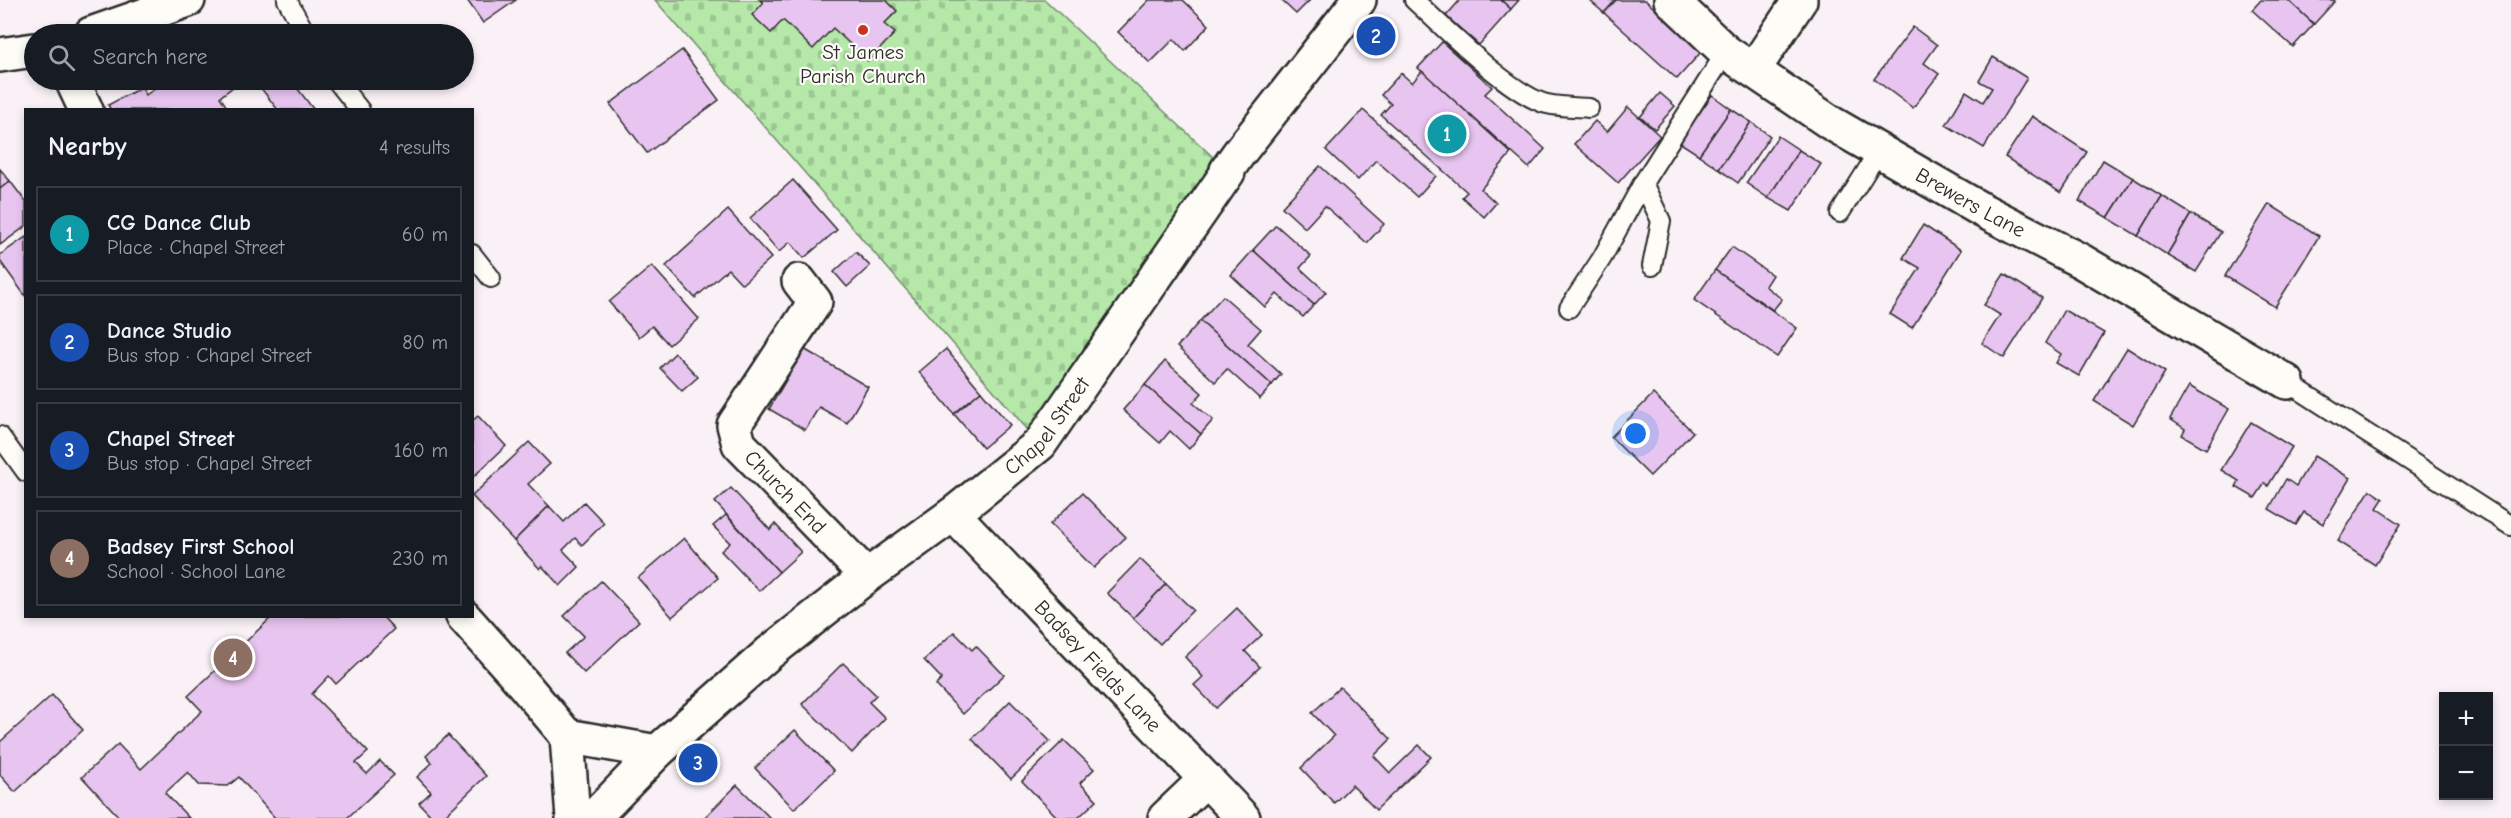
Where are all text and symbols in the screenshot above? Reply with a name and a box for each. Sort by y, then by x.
pin: 2 [1356,14,1396,58]
marker: St James Parish Church [856,23,870,37]
search box [24,24,474,90]
place label: St James Parish Church [800,40,926,88]
icon: search [45,41,78,74]
text: Search here [93,44,208,70]
pin: 1 [1428,112,1466,156]
text: Nearby [48,132,127,162]
text: 4 results [379,136,450,159]
street label: Brewers Lane [1911,162,2029,242]
text: CG Dance Club [107,210,251,236]
text: 1 [66,223,73,246]
text: 60 m [402,223,448,246]
text: Place · Chapel Street [107,236,285,259]
text: Dance Studio [107,318,232,344]
text: 2 [65,331,74,354]
text: 80 m [402,331,448,354]
text: Bus stop · Chapel Street [107,344,311,367]
street label: Chapel Street [1000,372,1095,480]
your location [1621,419,1650,448]
text: Chapel Street [107,426,235,452]
text: 3 [65,439,74,462]
text: 160 m [394,439,448,462]
street label: Church End [740,445,831,538]
text: Bus stop · Chapel Street [107,452,311,475]
text: Badsey First School [107,534,294,560]
text: 4 [65,547,74,570]
text: 230 m [392,547,448,570]
text: School · School Lane [107,560,286,583]
street label: Badsey Fields Lane [1030,595,1166,737]
pin: 4 [214,636,252,680]
map controls [2439,692,2493,800]
button: + [2439,692,2493,746]
pin: 3 [678,740,718,786]
button: − [2439,746,2493,800]

